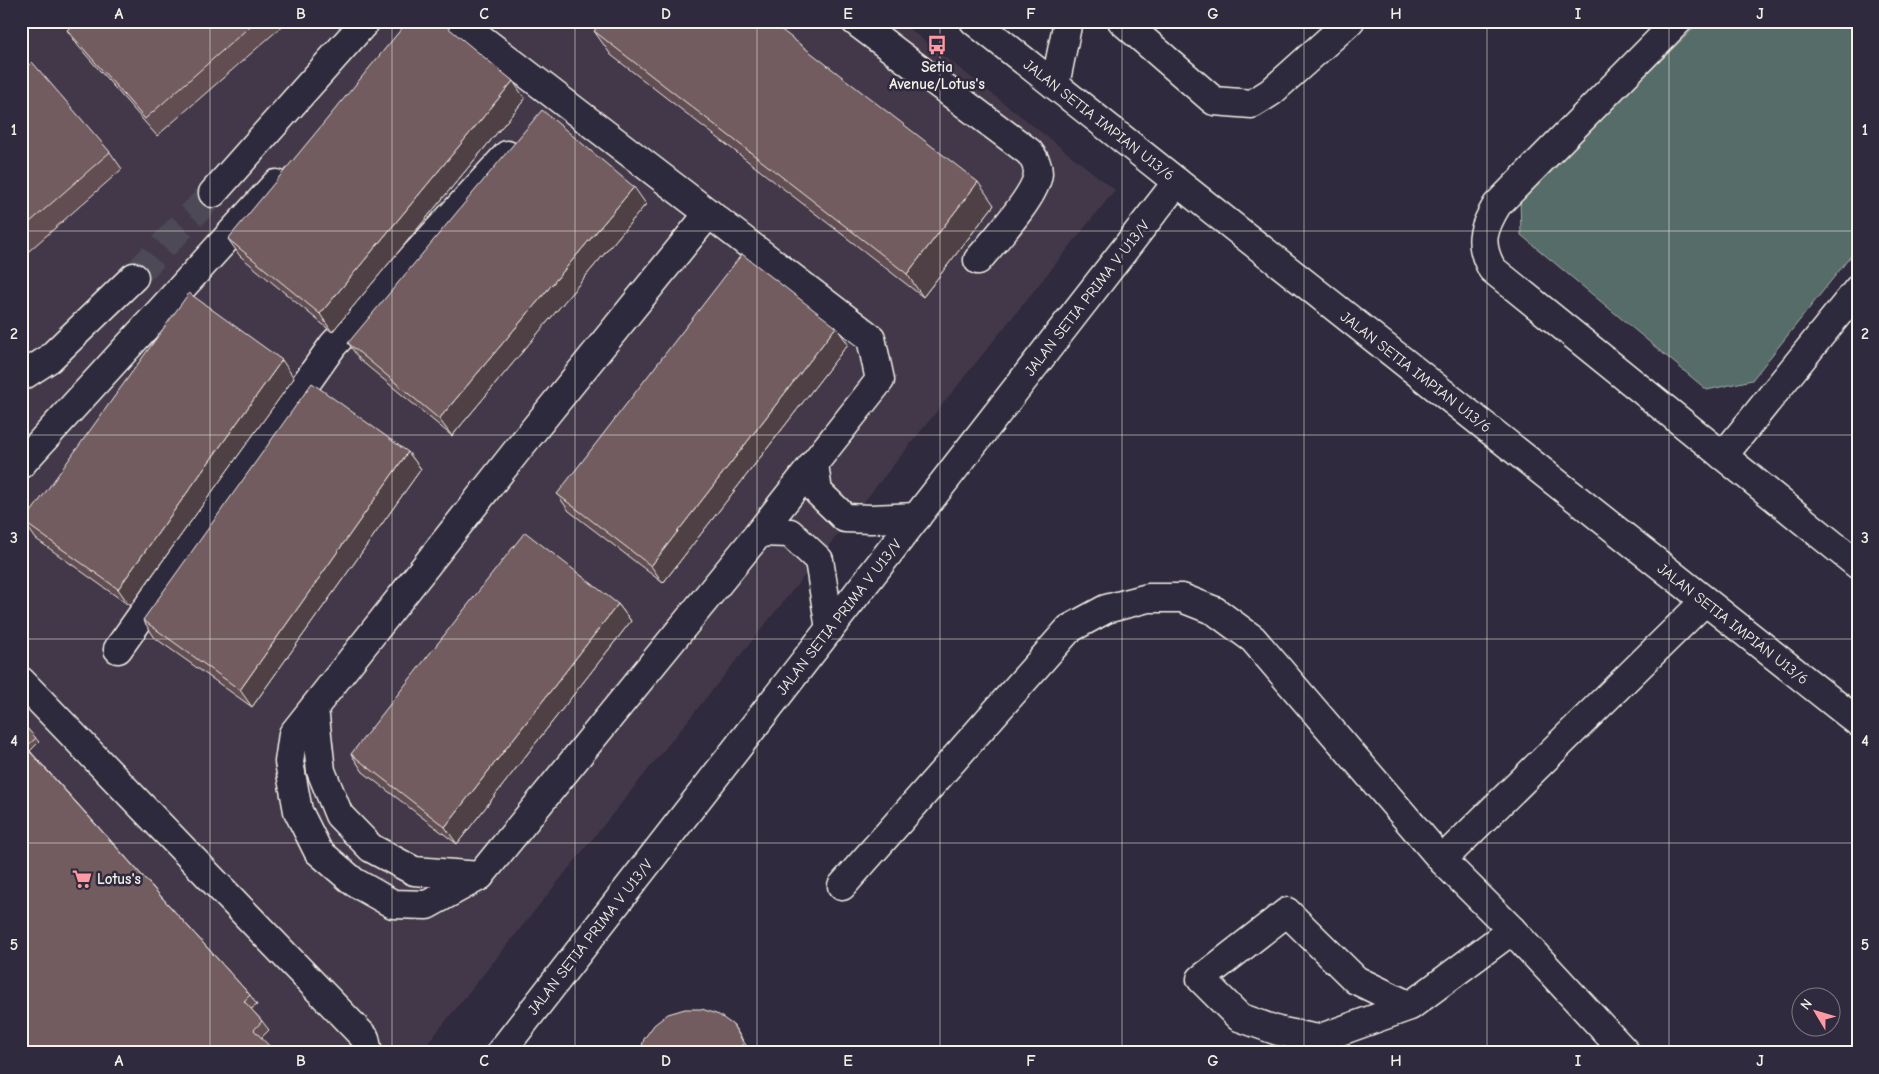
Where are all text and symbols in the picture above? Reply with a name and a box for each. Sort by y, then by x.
text: A [115,5,124,23]
text: B [296,5,306,23]
text: C [479,5,489,23]
text: D [661,5,671,23]
text: E [843,5,853,23]
text: F [1026,5,1036,23]
text: G [1207,5,1219,23]
text: H [1390,5,1402,23]
text: I [1575,5,1581,23]
text: J [1756,5,1764,23]
bus stop icon: Setia Avenue/Lotus's [926,34,948,56]
street label: JALAN SETIA IMPIAN U13/6 [1020,56,1178,184]
place label: Setia Avenue/Lotus's [889,58,985,93]
text: 1 [11,121,17,139]
text: 1 [1862,121,1868,139]
street label: JALAN SETIA PRIMA V U13/V [1021,217,1153,379]
street label: JALAN SETIA IMPIAN U13/6 [1337,308,1495,436]
text: 2 [10,325,18,343]
text: 2 [1861,325,1869,343]
text: 3 [10,529,18,547]
text: 3 [1861,529,1869,547]
street label: JALAN SETIA PRIMA V U13/V [773,536,905,698]
street label: JALAN SETIA IMPIAN U13/6 [1654,560,1812,688]
text: 4 [10,732,18,750]
text: 4 [1861,732,1869,750]
street label: JALAN SETIA PRIMA V U13/V [524,856,656,1018]
supermarket icon: Lotus's [71,868,93,890]
place label: Lotus's [97,870,141,888]
text: 5 [10,936,18,954]
text: 5 [1861,936,1869,954]
north arrow [1792,986,1842,1036]
text: N [1797,995,1816,1013]
text: A [115,1052,124,1070]
text: B [296,1052,306,1070]
text: C [479,1052,489,1070]
text: D [661,1052,671,1070]
text: E [843,1052,853,1070]
text: F [1026,1052,1036,1070]
text: G [1207,1052,1219,1070]
text: H [1390,1052,1402,1070]
text: I [1575,1052,1581,1070]
text: J [1756,1052,1764,1070]

